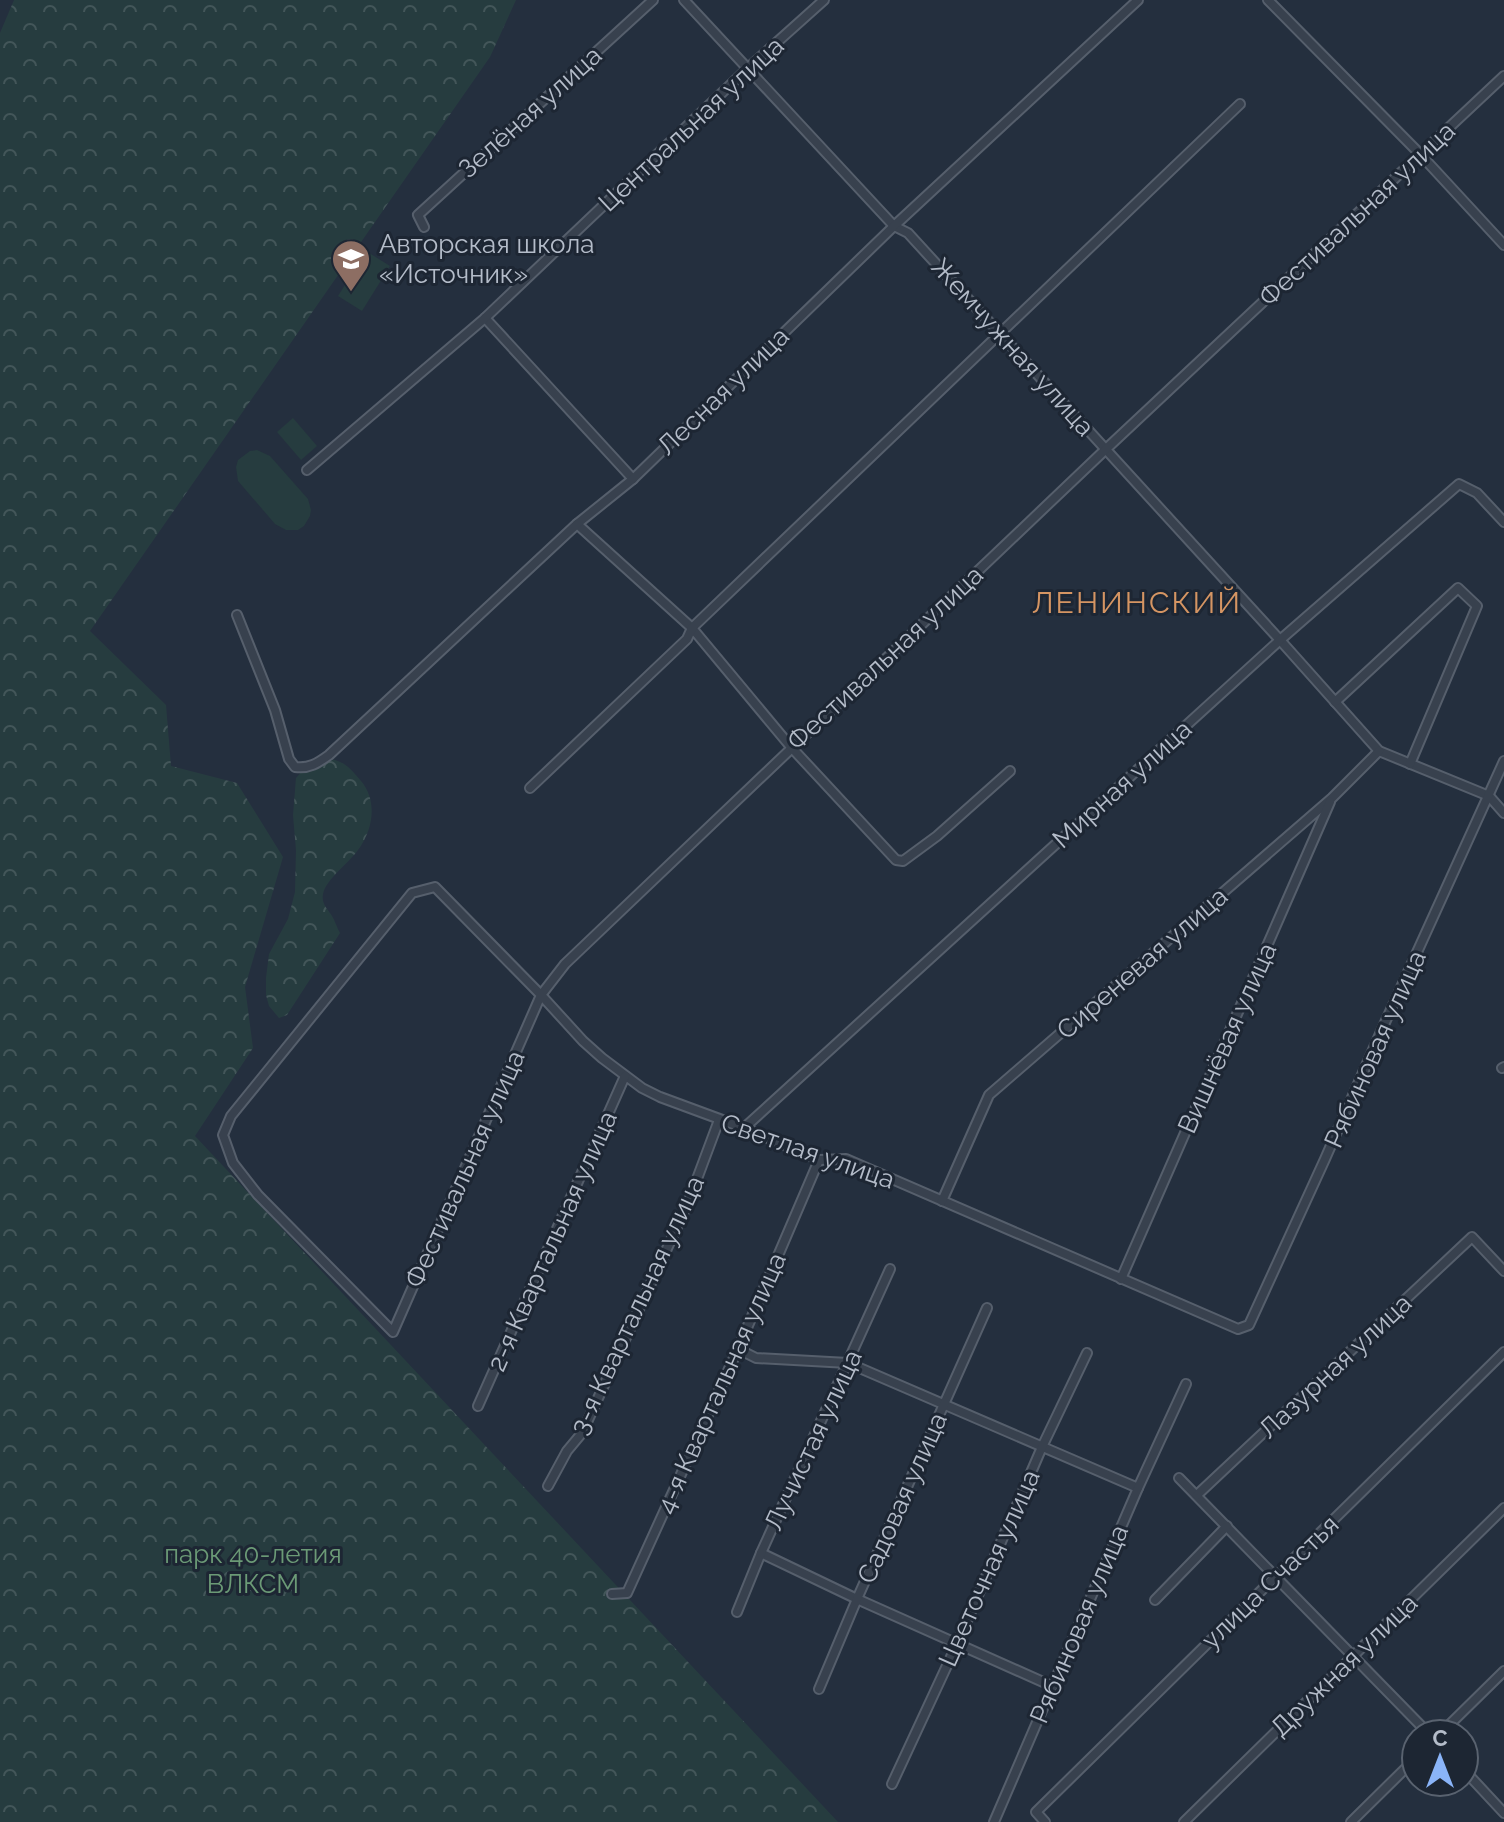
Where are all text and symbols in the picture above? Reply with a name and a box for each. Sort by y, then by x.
street label: Центральная улица [592,31,790,217]
street label: Зелёная улица [452,40,608,184]
street label: Фестивальная улица [1253,116,1461,312]
place label: Авторская школа «Источник» [379,229,594,289]
school or university icon: Авторская школа «Источник» [330,238,372,293]
street label: Жемчужная улица [925,252,1101,442]
street label: Лесная улица [651,321,795,461]
street label: Фестивальная улица [781,560,989,756]
district label: ЛЕНИНСКИЙ [1032,585,1242,620]
street label: Мирная улица [1046,714,1198,854]
street label: Сиреневая улица [1051,881,1233,1045]
street label: Вишнёвая улица [1172,938,1282,1138]
street label: Рябиновая улица [1318,946,1432,1152]
street label: Фестивальная улица [399,1046,531,1292]
street label: 2-я Квартальная улица [481,1106,623,1376]
street label: Светлая улица [717,1107,899,1195]
street label: 3-я Квартальная улица [564,1171,710,1439]
street label: 4-я Квартальная улица [650,1248,792,1518]
street label: Лазурная улица [1253,1288,1417,1444]
street label: Лучистая улица [758,1345,868,1535]
street label: Садовая улица [851,1408,953,1588]
street label: Цветочная улица [932,1465,1046,1671]
street label: улица Счастья [1195,1509,1345,1655]
street label: Рябиновая улица [1024,1520,1134,1728]
park label: парк 40-летия ВЛКСМ [164,1539,342,1599]
street label: Дружная улица [1265,1588,1423,1742]
north arrow [1400,1718,1480,1798]
text: С [1432,1725,1448,1751]

